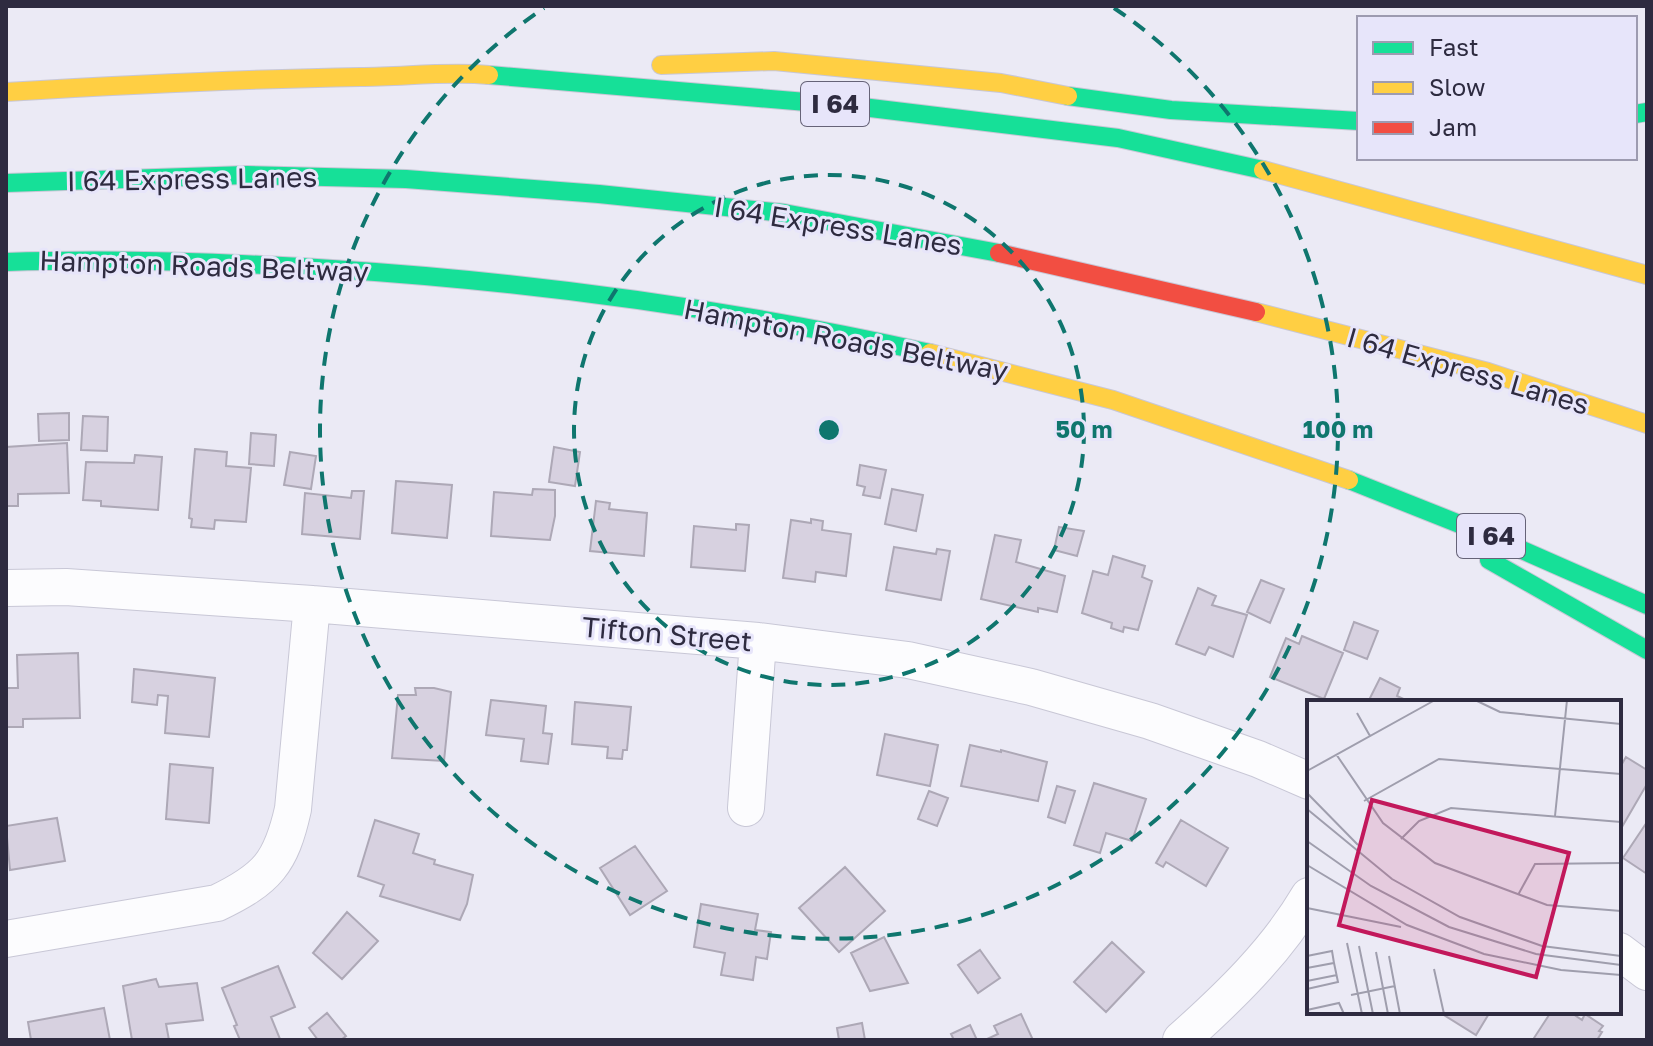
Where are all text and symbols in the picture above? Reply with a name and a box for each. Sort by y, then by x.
legend [1357,16,1637,160]
text: Fast [1429,32,1479,61]
text: Slow [1429,72,1485,101]
road number: I 64 [801,82,869,126]
text: Jam [1429,112,1477,141]
street label: I 64 Express Lanes [67,160,317,197]
street label: I 64 Express Lanes [712,190,964,261]
street label: Hampton Roads Beltway [39,243,370,288]
street label: Hampton Roads Beltway [681,292,1011,387]
street label: I 64 Express Lanes [1343,320,1593,421]
text: 50 m [1055,414,1113,443]
text: 100 m [1303,414,1373,443]
centre of rings [815,416,843,444]
road number: I 64 [1457,514,1525,558]
street label: Tifton Street [581,610,753,657]
inset map [1307,700,1621,1014]

